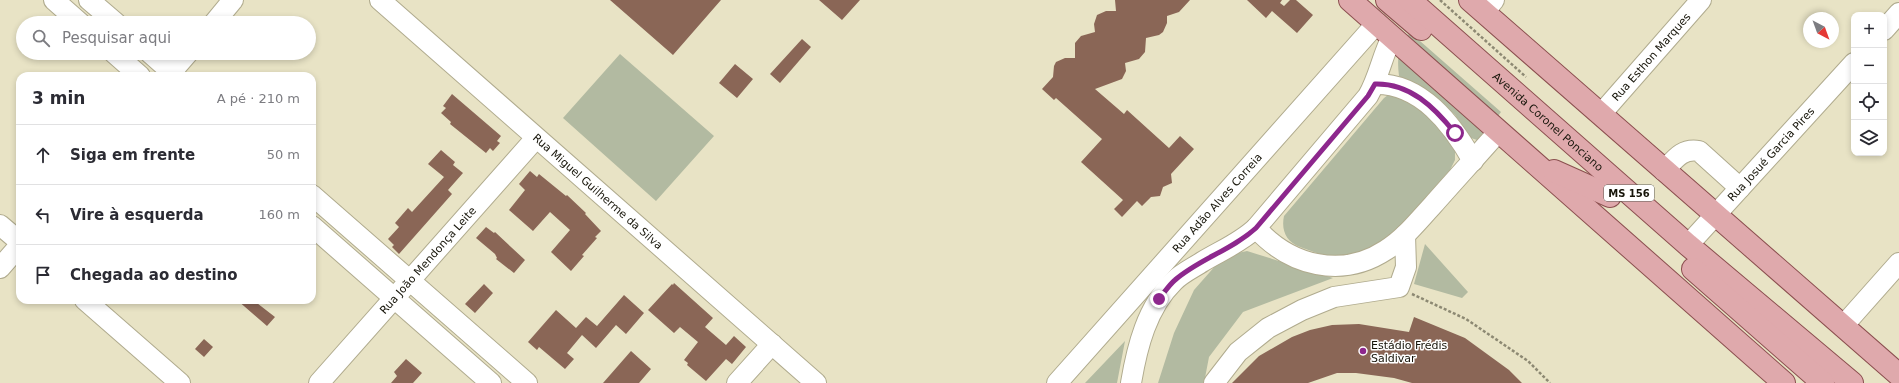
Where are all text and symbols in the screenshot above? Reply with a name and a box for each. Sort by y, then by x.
street label: Rua Esthon Marques [1609,10,1693,104]
north arrow [1803,12,1839,48]
map controls [1851,12,1887,156]
button: + [1851,12,1887,48]
search box [16,16,316,60]
icon: search [30,27,52,49]
text: Pesquisar aqui [62,29,171,47]
button: − [1851,48,1887,84]
street label: Avenida Coronel Ponciano [1490,70,1606,174]
button: locate [1851,84,1887,120]
text: 3 min [32,88,85,108]
text: A pé · 210 m [217,91,300,106]
street label: Rua Josué Garcia Pires [1725,104,1817,204]
button: layers [1851,120,1887,156]
route start [1446,124,1464,142]
street label: Rua Miguel Guilherme da Silva [530,131,666,252]
icon: ahead [32,144,54,166]
text: Siga em frente [70,146,195,164]
text: 50 m [267,147,300,162]
street label: Rua Adão Alves Correia [1170,151,1265,255]
road number: MS 156 [1604,185,1654,201]
icon: left [32,204,54,226]
street label: Rua João Mendonça Leite [377,204,479,316]
text: Vire à esquerda [70,206,204,224]
text: 160 m [258,207,300,222]
icon: arrive [32,264,54,286]
text: Chegada ao destino [70,266,238,284]
route end [1150,290,1168,308]
place label: Estádio Frédis Saldivar [1371,339,1448,365]
marker: Estádio Frédis Saldivar [1358,346,1368,356]

